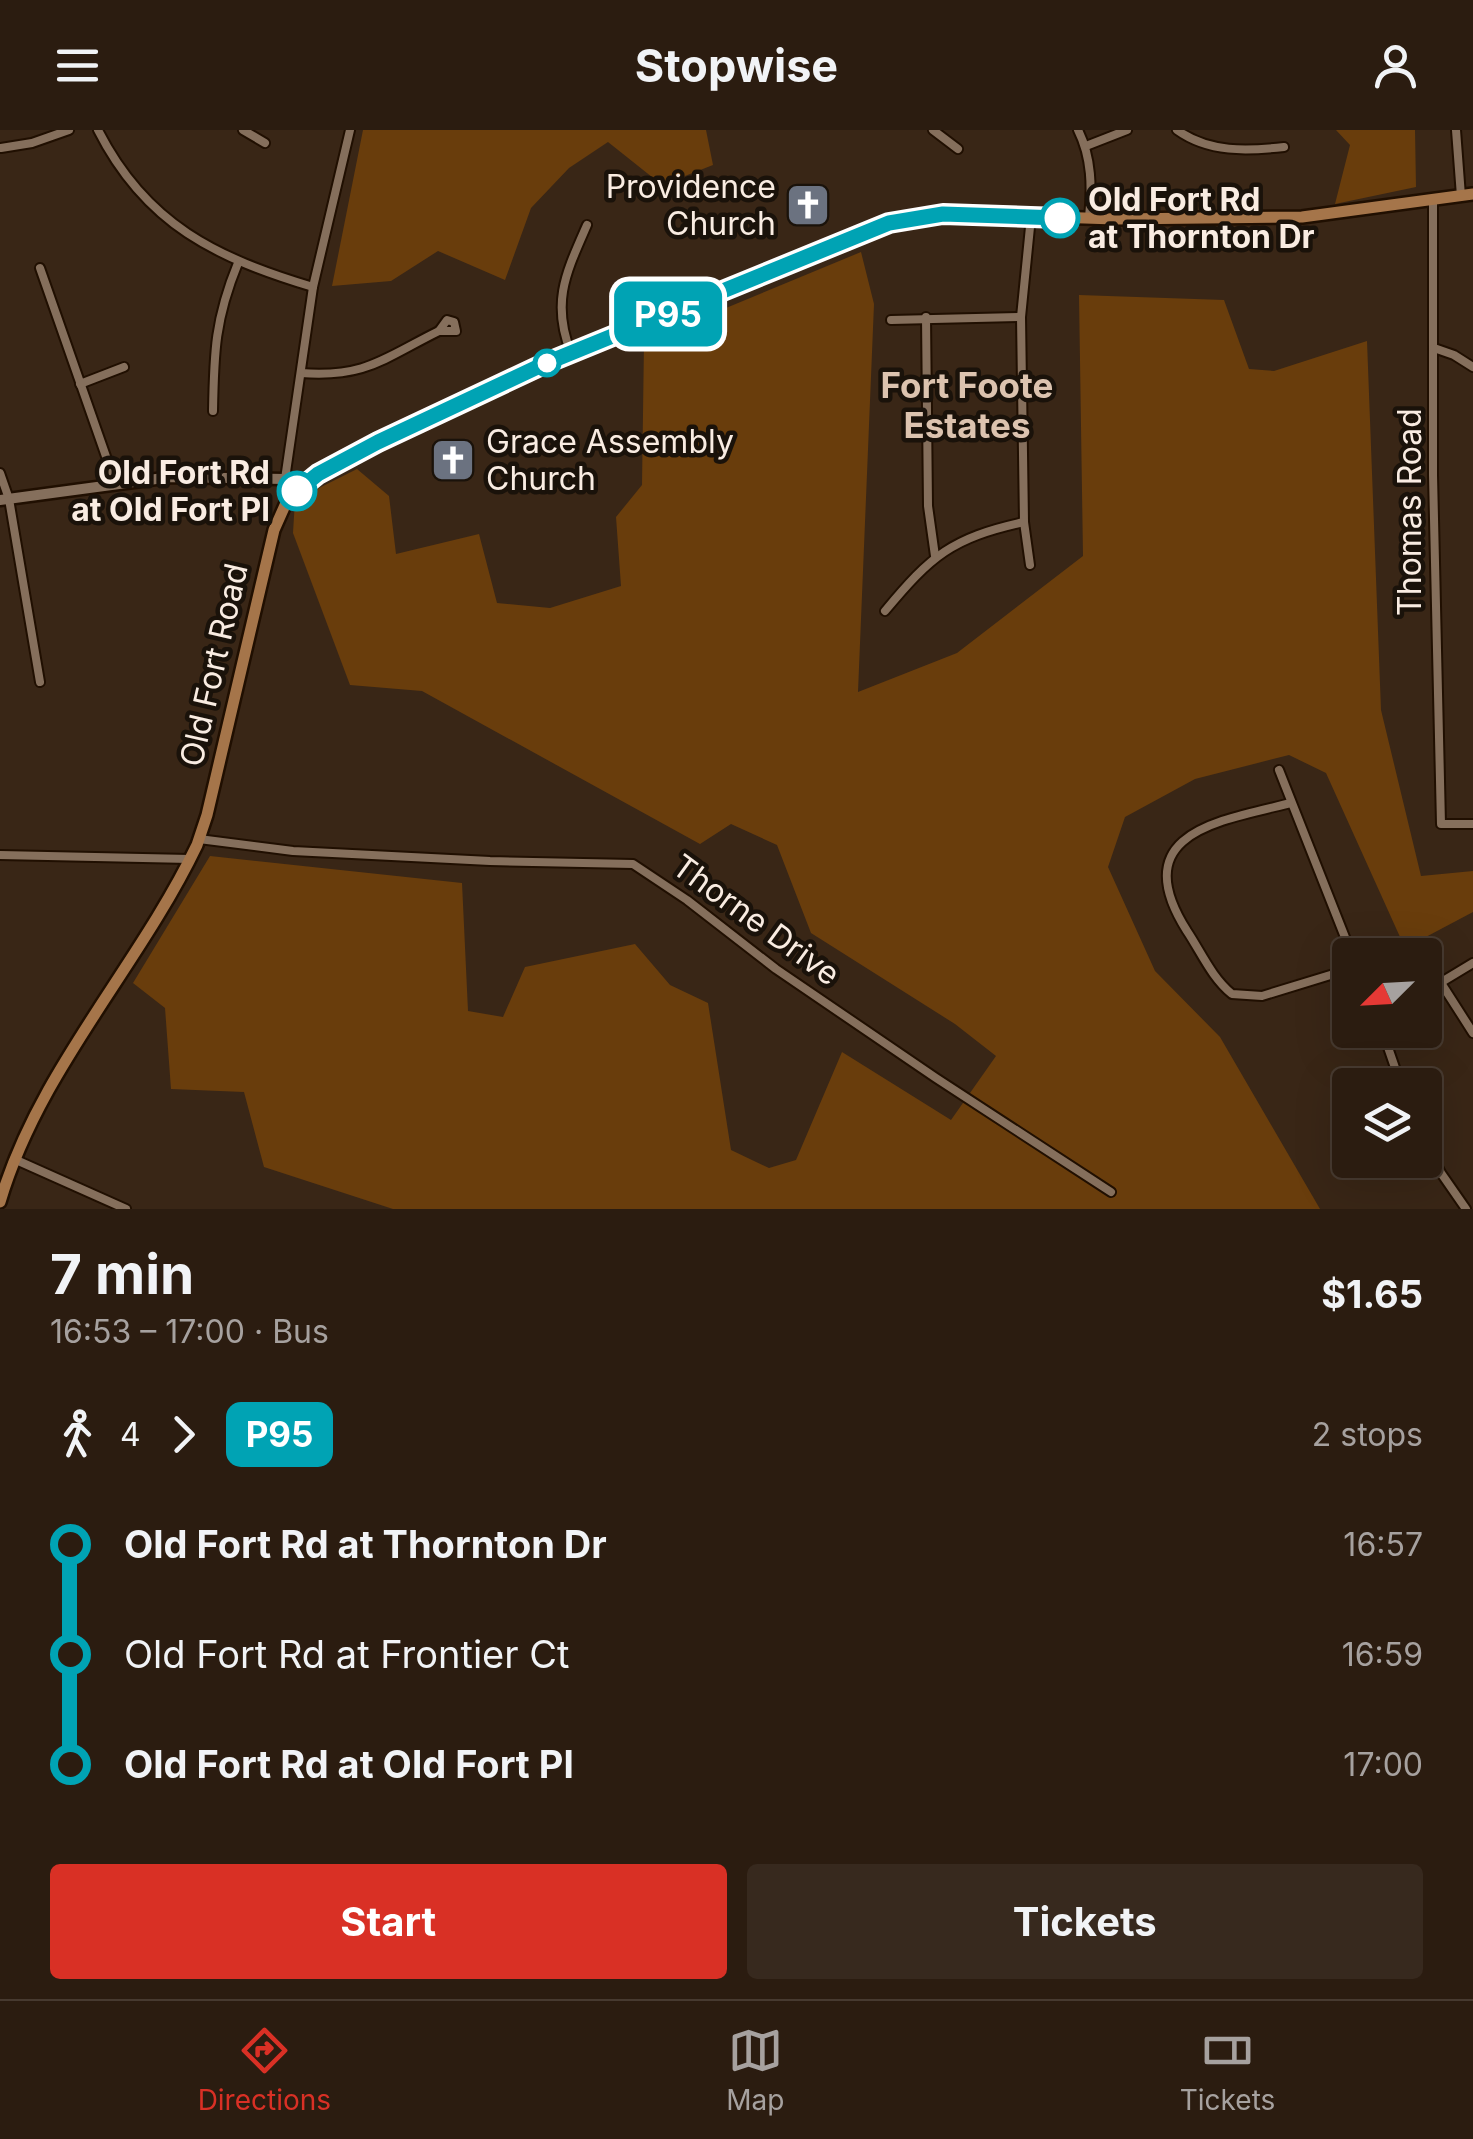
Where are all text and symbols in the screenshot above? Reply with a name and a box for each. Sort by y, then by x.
icon: menu [50,38,105,93]
text: Stopwise [635,38,838,93]
icon: person [1368,38,1423,93]
place label: Providence Church [606,167,776,243]
place label: Old Fort Rd at Thornton Dr [1088,180,1315,256]
church icon: Providence Church [785,182,831,228]
marker: Old Fort Rd at Thornton Dr [1041,199,1079,237]
line badge: P95 [610,282,726,346]
text: P95 [634,293,702,335]
unlabelled marker [534,350,560,376]
district label: Fort Foote Estates [881,364,1053,446]
street label: Thomas Road [1390,408,1429,616]
place label: Grace Assembly Church [486,422,734,498]
church icon: Grace Assembly Church [430,437,476,483]
place label: Old Fort Rd at Old Fort Pl [71,453,270,529]
marker: Old Fort Rd at Old Fort Pl [278,472,316,510]
street label: Old Fort Road [171,560,256,770]
street label: Thorne Drive [665,846,848,993]
north arrow [1332,938,1442,1048]
map controls [1332,938,1442,1178]
button: layers [1332,1068,1442,1178]
text: 7 min [50,1241,194,1307]
text: $1.65 [1321,1271,1423,1317]
text: 16:53 – 17:00 · Bus [50,1312,329,1351]
icon: walk [50,1407,105,1462]
icon: forward [156,1407,211,1462]
text: P95 [246,1413,313,1455]
text: 4 [120,1415,141,1454]
text: 2 stops [1312,1415,1423,1454]
text: Old Fort Rd at Thornton Dr [124,1521,607,1567]
text: 16:57 [1343,1525,1423,1564]
text: Old Fort Rd at Frontier Ct [124,1631,569,1677]
text: 16:59 [1342,1635,1423,1674]
text: Old Fort Rd at Old Fort Pl [124,1741,574,1787]
text: 17:00 [1343,1745,1423,1784]
button: Start [50,1864,727,1979]
button: Tickets [747,1864,1423,1979]
tab: Directions [198,2023,331,2117]
tab: Map [726,2023,785,2117]
tab: Tickets [1180,2023,1275,2117]

